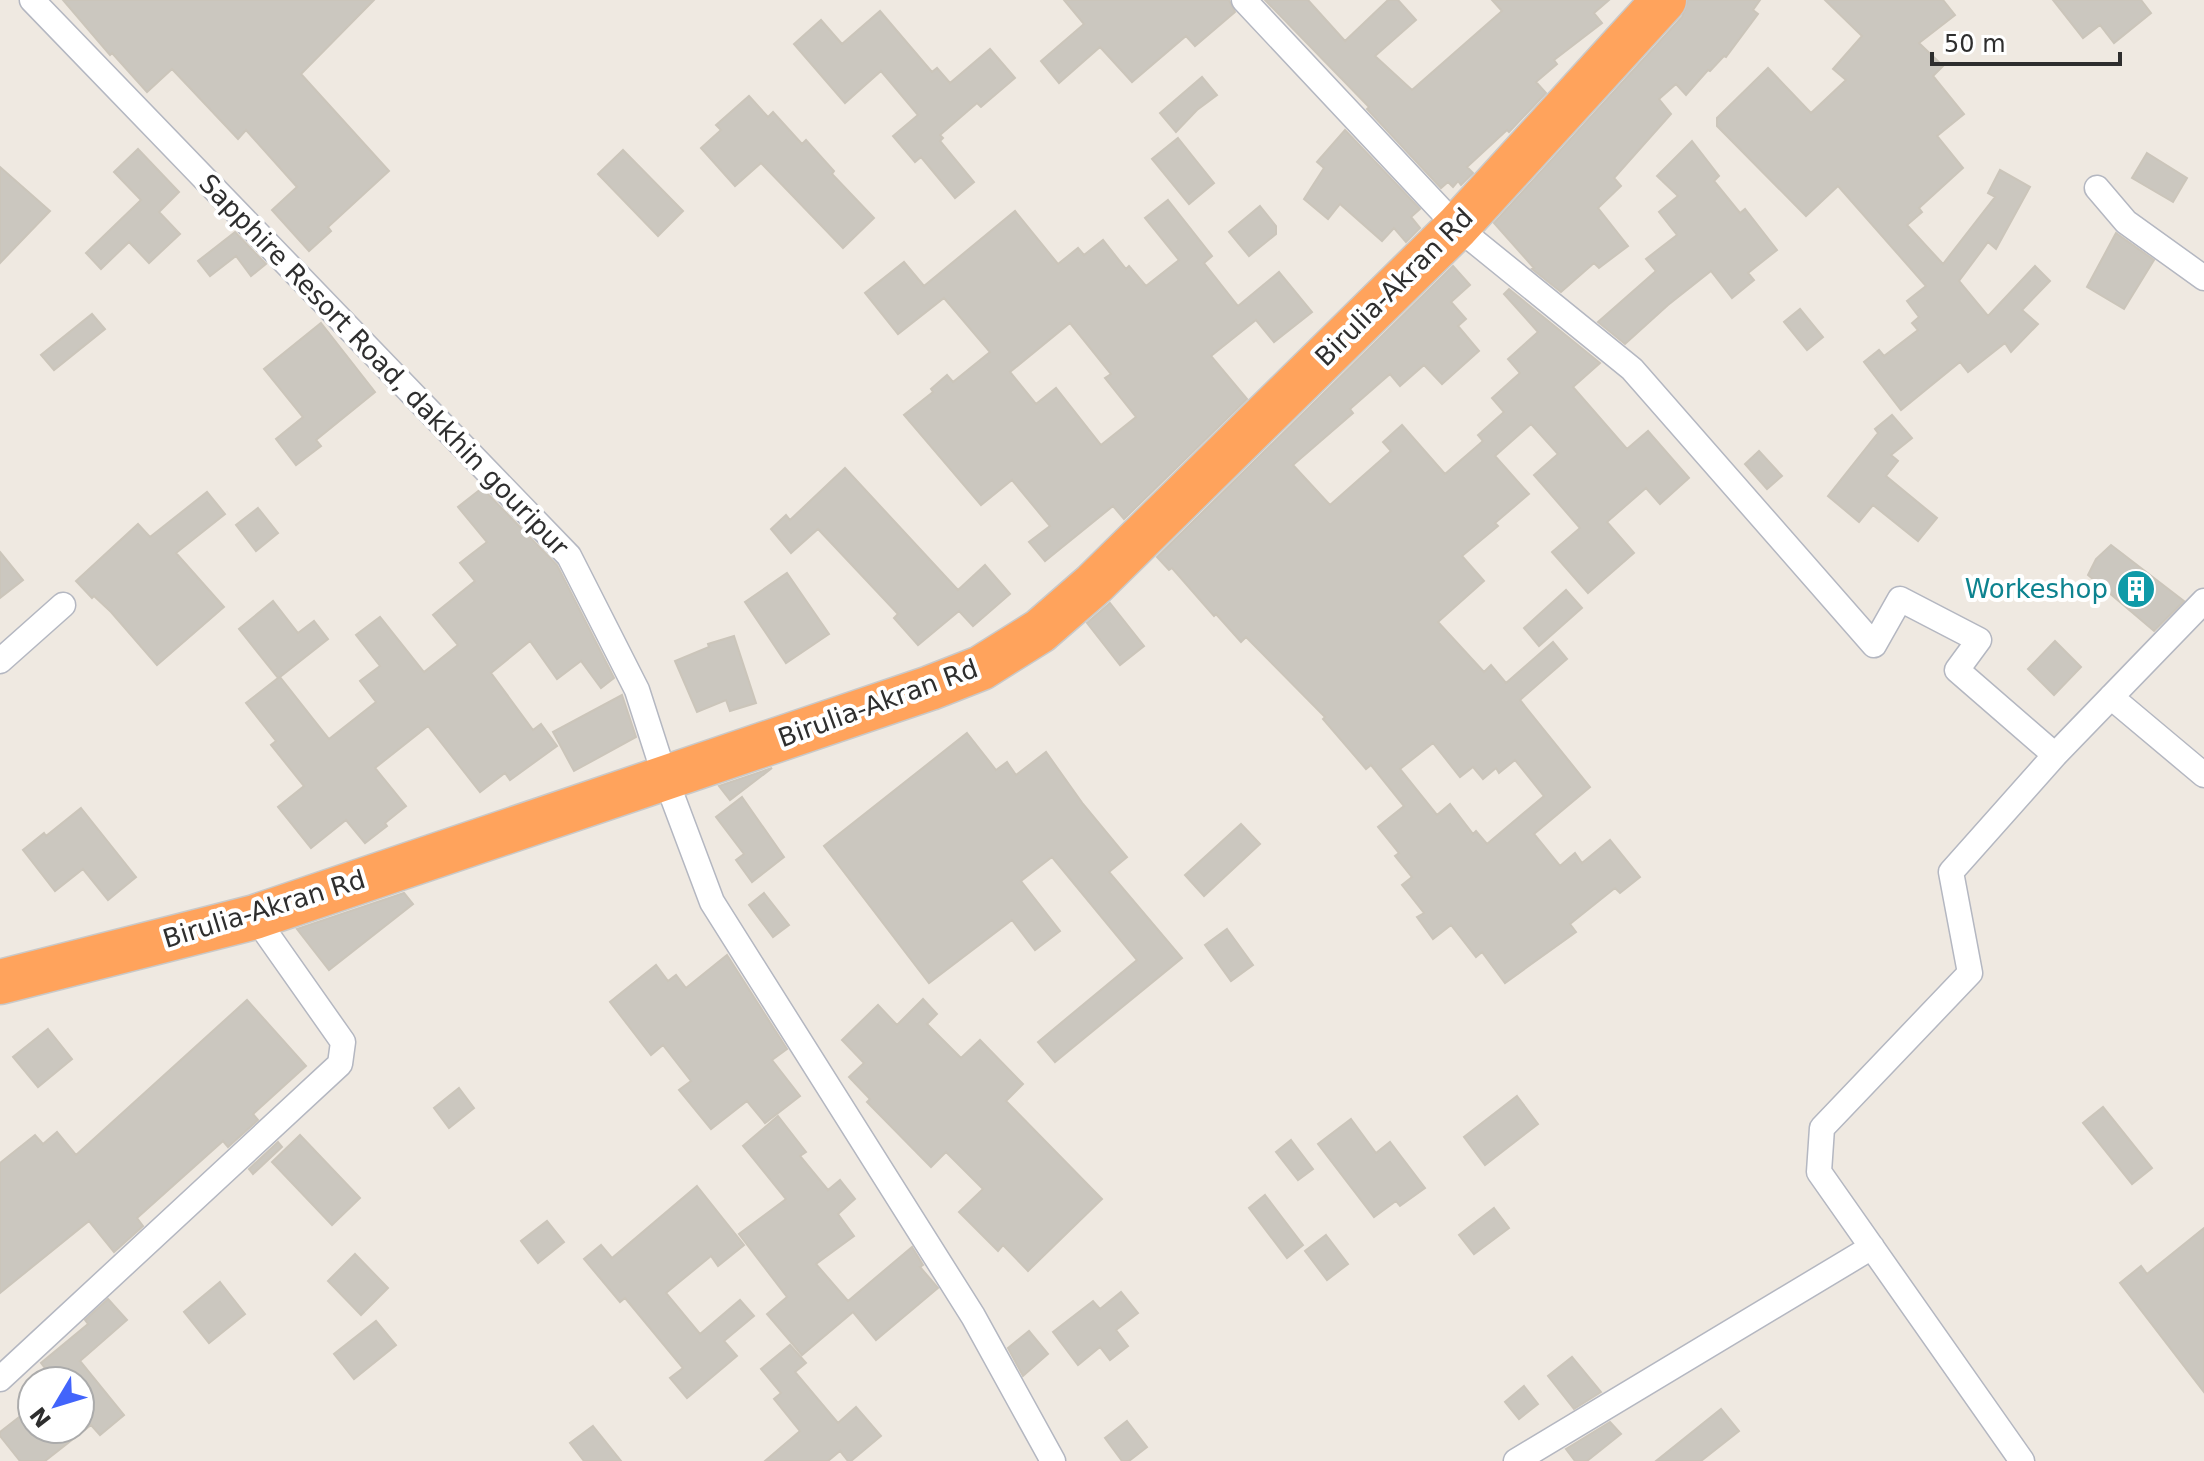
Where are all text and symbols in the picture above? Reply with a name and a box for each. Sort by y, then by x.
scale bar [1932,16,2120,66]
text: 50 m [1944,30,2006,58]
street label: Sapphire Resort Road, dakkhin gouripur [193,168,575,562]
street label: Birulia-Akran Rd [1309,202,1479,372]
building icon: Workeshop [2115,568,2157,610]
place label: Workeshop [1965,574,2108,604]
street label: Birulia-Akran Rd [774,653,982,753]
street label: Birulia-Akran Rd [159,864,369,954]
north arrow [16,1365,96,1445]
text: N [25,1402,56,1432]

